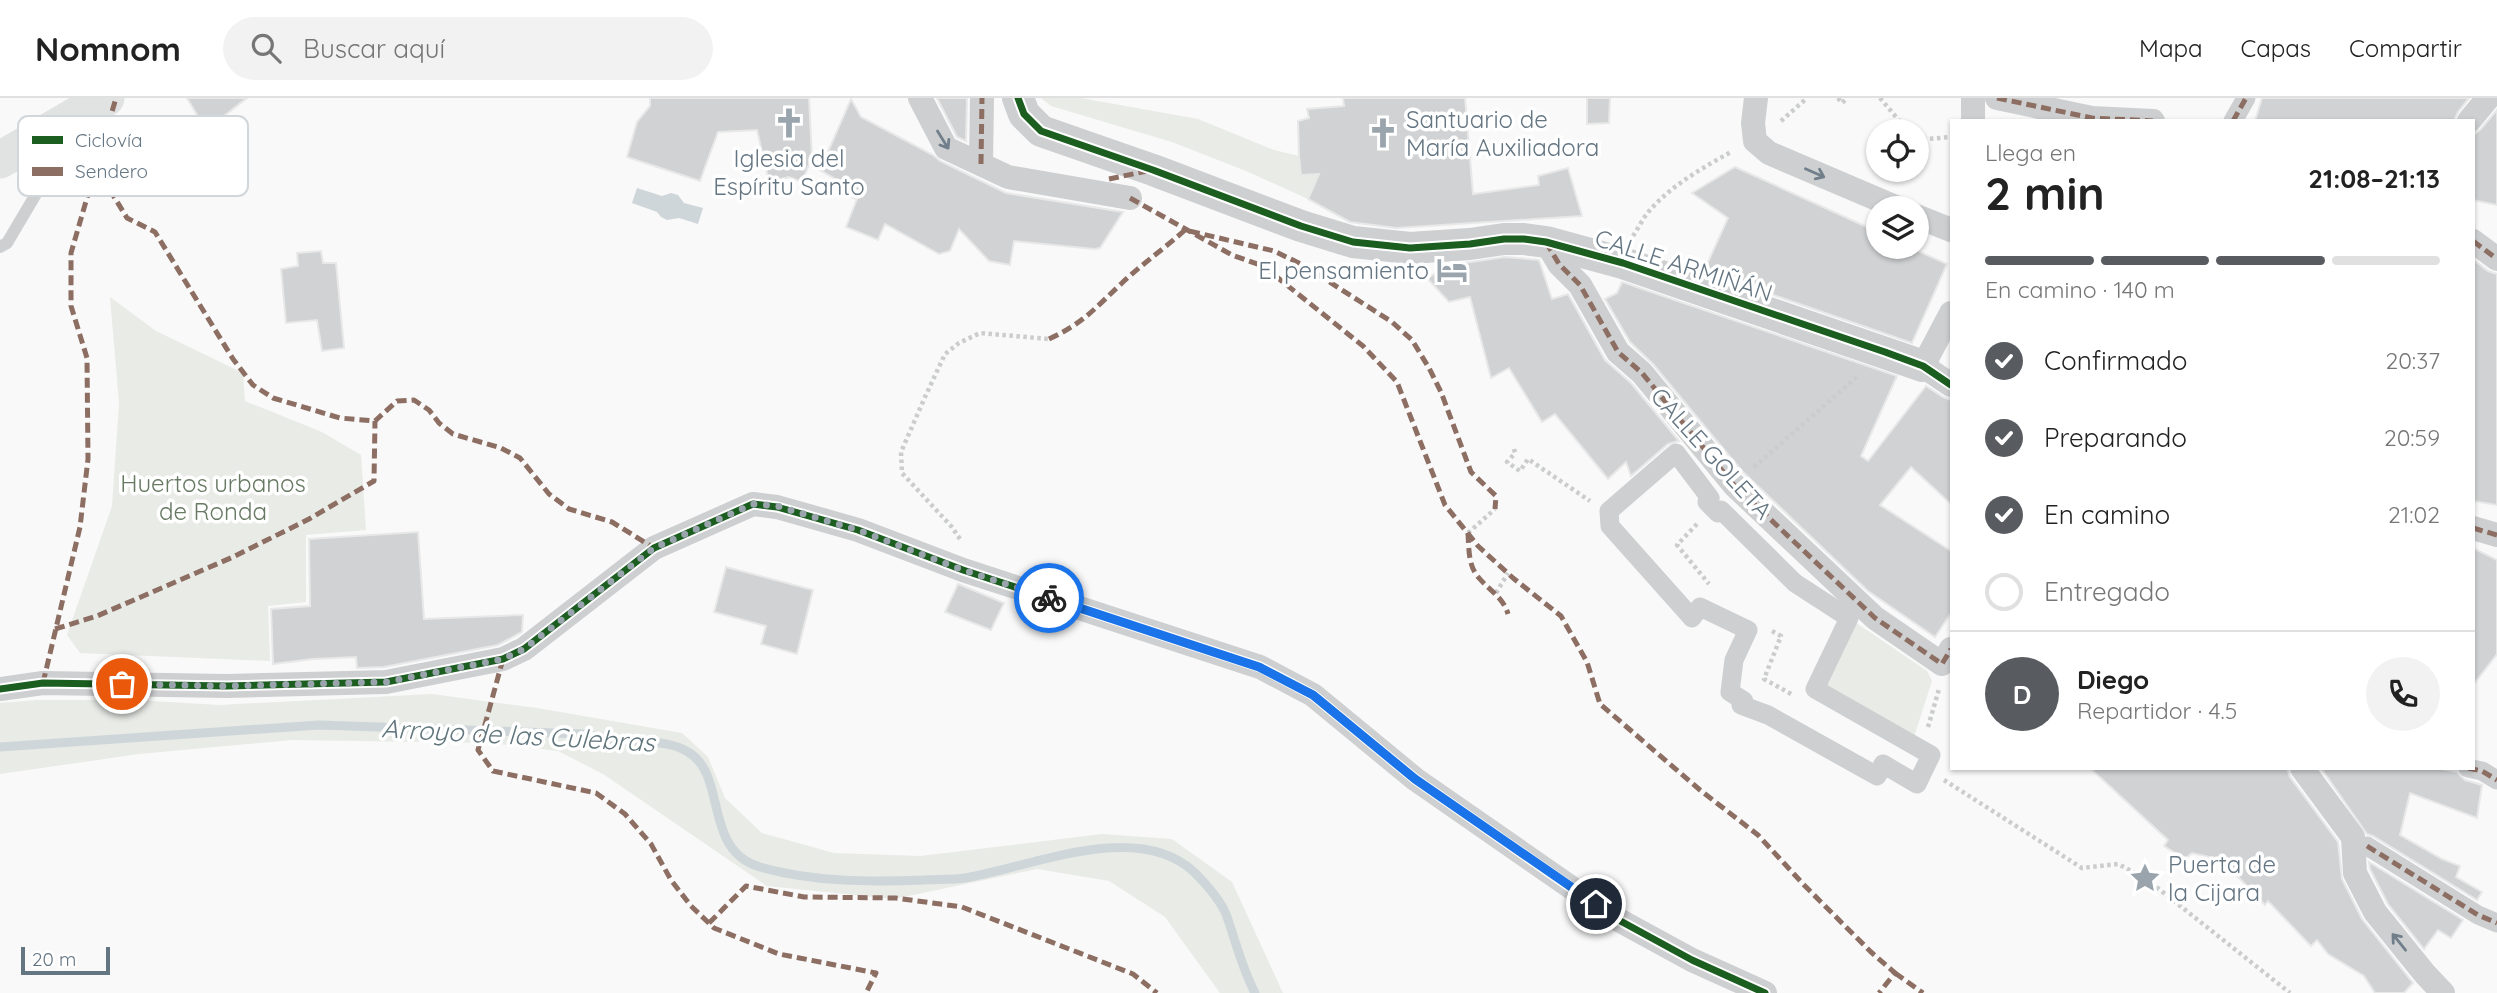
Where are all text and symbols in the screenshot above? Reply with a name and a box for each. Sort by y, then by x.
search box [223,17,713,80]
text: Nomnom [35,28,181,69]
icon: search [247,29,285,67]
text: Buscar aquí [303,32,445,65]
text: Mapa [2139,33,2203,63]
text: Capas [2241,33,2311,63]
text: Compartir [2349,33,2462,63]
place label: Santuario de María Auxiliadora [1406,104,1599,162]
church icon: Iglesia del Espíritu Santo [772,106,806,140]
legend [18,116,248,196]
church icon: Santuario de María Auxiliadora [1366,116,1400,150]
map controls [1866,119,1929,259]
button: locate [1866,119,1929,182]
text: Ciclovía [75,128,143,152]
one-way arrow [935,130,950,149]
text: Llega en [1985,138,2076,167]
place label: Iglesia del Espíritu Santo [713,143,865,201]
text: Sendero [75,159,148,183]
text: 21:08–21:13 [2308,162,2440,195]
text: 2 min [1985,164,2105,222]
one-way arrow [1804,167,1825,180]
button: layers [1866,196,1929,259]
street label: CALLE ARMIÑÁN [1591,222,1777,308]
hotel icon: El pensamiento [1435,253,1469,287]
place label: El pensamiento [1258,255,1429,285]
text: En camino · 140 m [1985,275,2175,304]
icon: check [1985,342,2023,380]
text: Confirmado [2044,344,2188,377]
text: 20:37 [2385,346,2440,375]
street label: CALLE GOLETA [1645,381,1779,525]
icon: check [1985,419,2023,457]
text: Preparando [2044,421,2187,454]
text: 20:59 [2384,423,2440,452]
park label: Huertos urbanos de Ronda [120,468,306,526]
icon: check [1985,496,2023,534]
text: En camino [2044,498,2170,531]
text: 21:02 [2388,500,2440,529]
courier [1014,563,1084,633]
text: Entregado [2044,575,2170,608]
icon: bike [1030,579,1068,617]
pin [92,654,152,714]
button: phone [2366,657,2440,731]
text: Diego [2077,663,2149,696]
icon: bag [103,665,141,703]
text: D [2013,678,2031,711]
text: Repartidor · 4.5 [2077,696,2237,725]
water label: Arroyo de las Culebras [381,711,657,759]
place label: Puerta de la Cijara [2168,849,2276,907]
place icon: Puerta de la Cijara [2128,861,2162,895]
pin [1566,874,1626,934]
icon: home [1577,885,1615,923]
one-way arrow [2391,933,2406,951]
scale bar [21,944,110,976]
text: 20 m [32,947,76,971]

